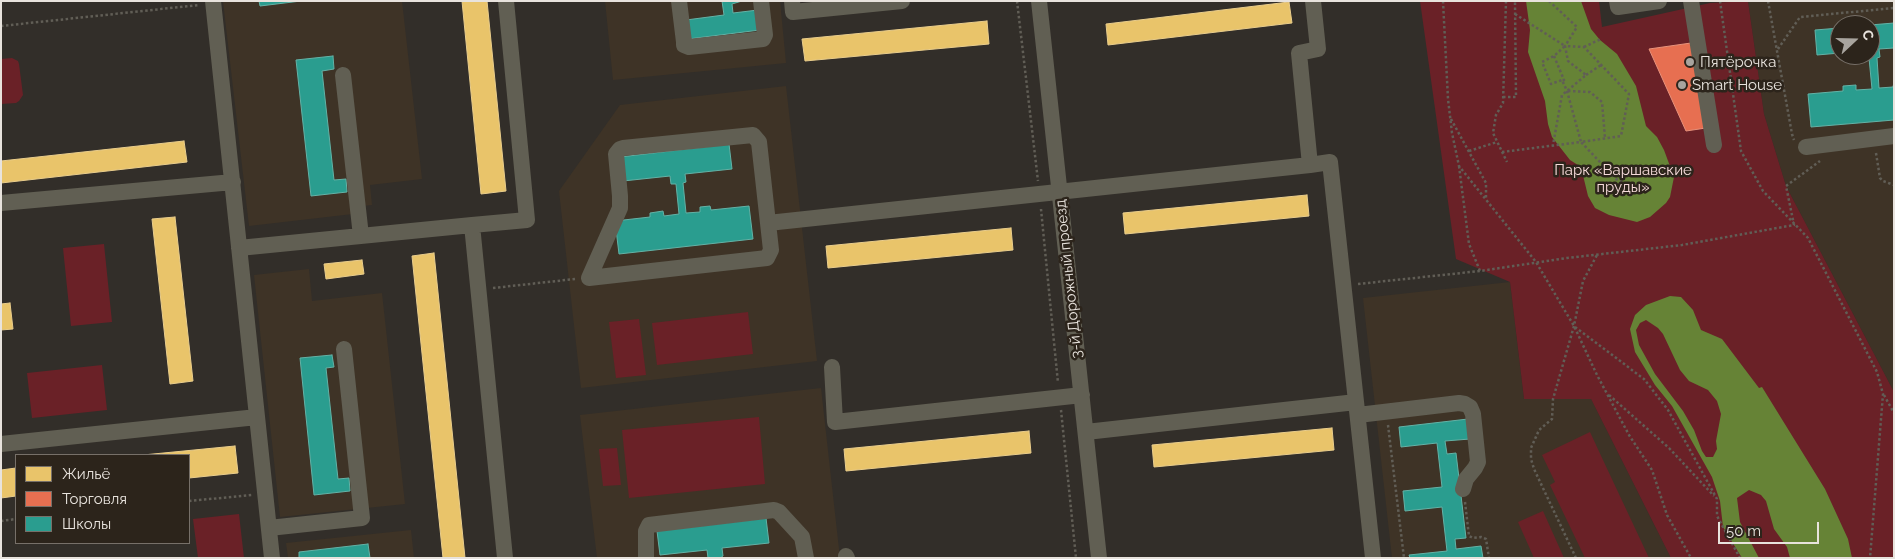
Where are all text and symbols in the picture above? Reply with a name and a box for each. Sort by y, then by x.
north arrow [1830,15,1880,65]
text: С [1859,28,1877,42]
place label: Пятёрочка [1700,53,1776,71]
marker: Пятёрочка [1684,56,1696,68]
place label: Smart House [1692,76,1782,94]
marker: Smart House [1676,79,1688,91]
park label: Парк «Варшавские пруды» [1554,161,1692,196]
street label: 3-й Дорожный проезд [1052,199,1086,359]
legend [15,454,190,544]
text: Жильё [62,465,110,483]
text: Торговля [62,490,127,508]
scale bar [1720,512,1821,544]
text: Школы [62,515,111,533]
text: 50 m [1726,522,1761,540]

